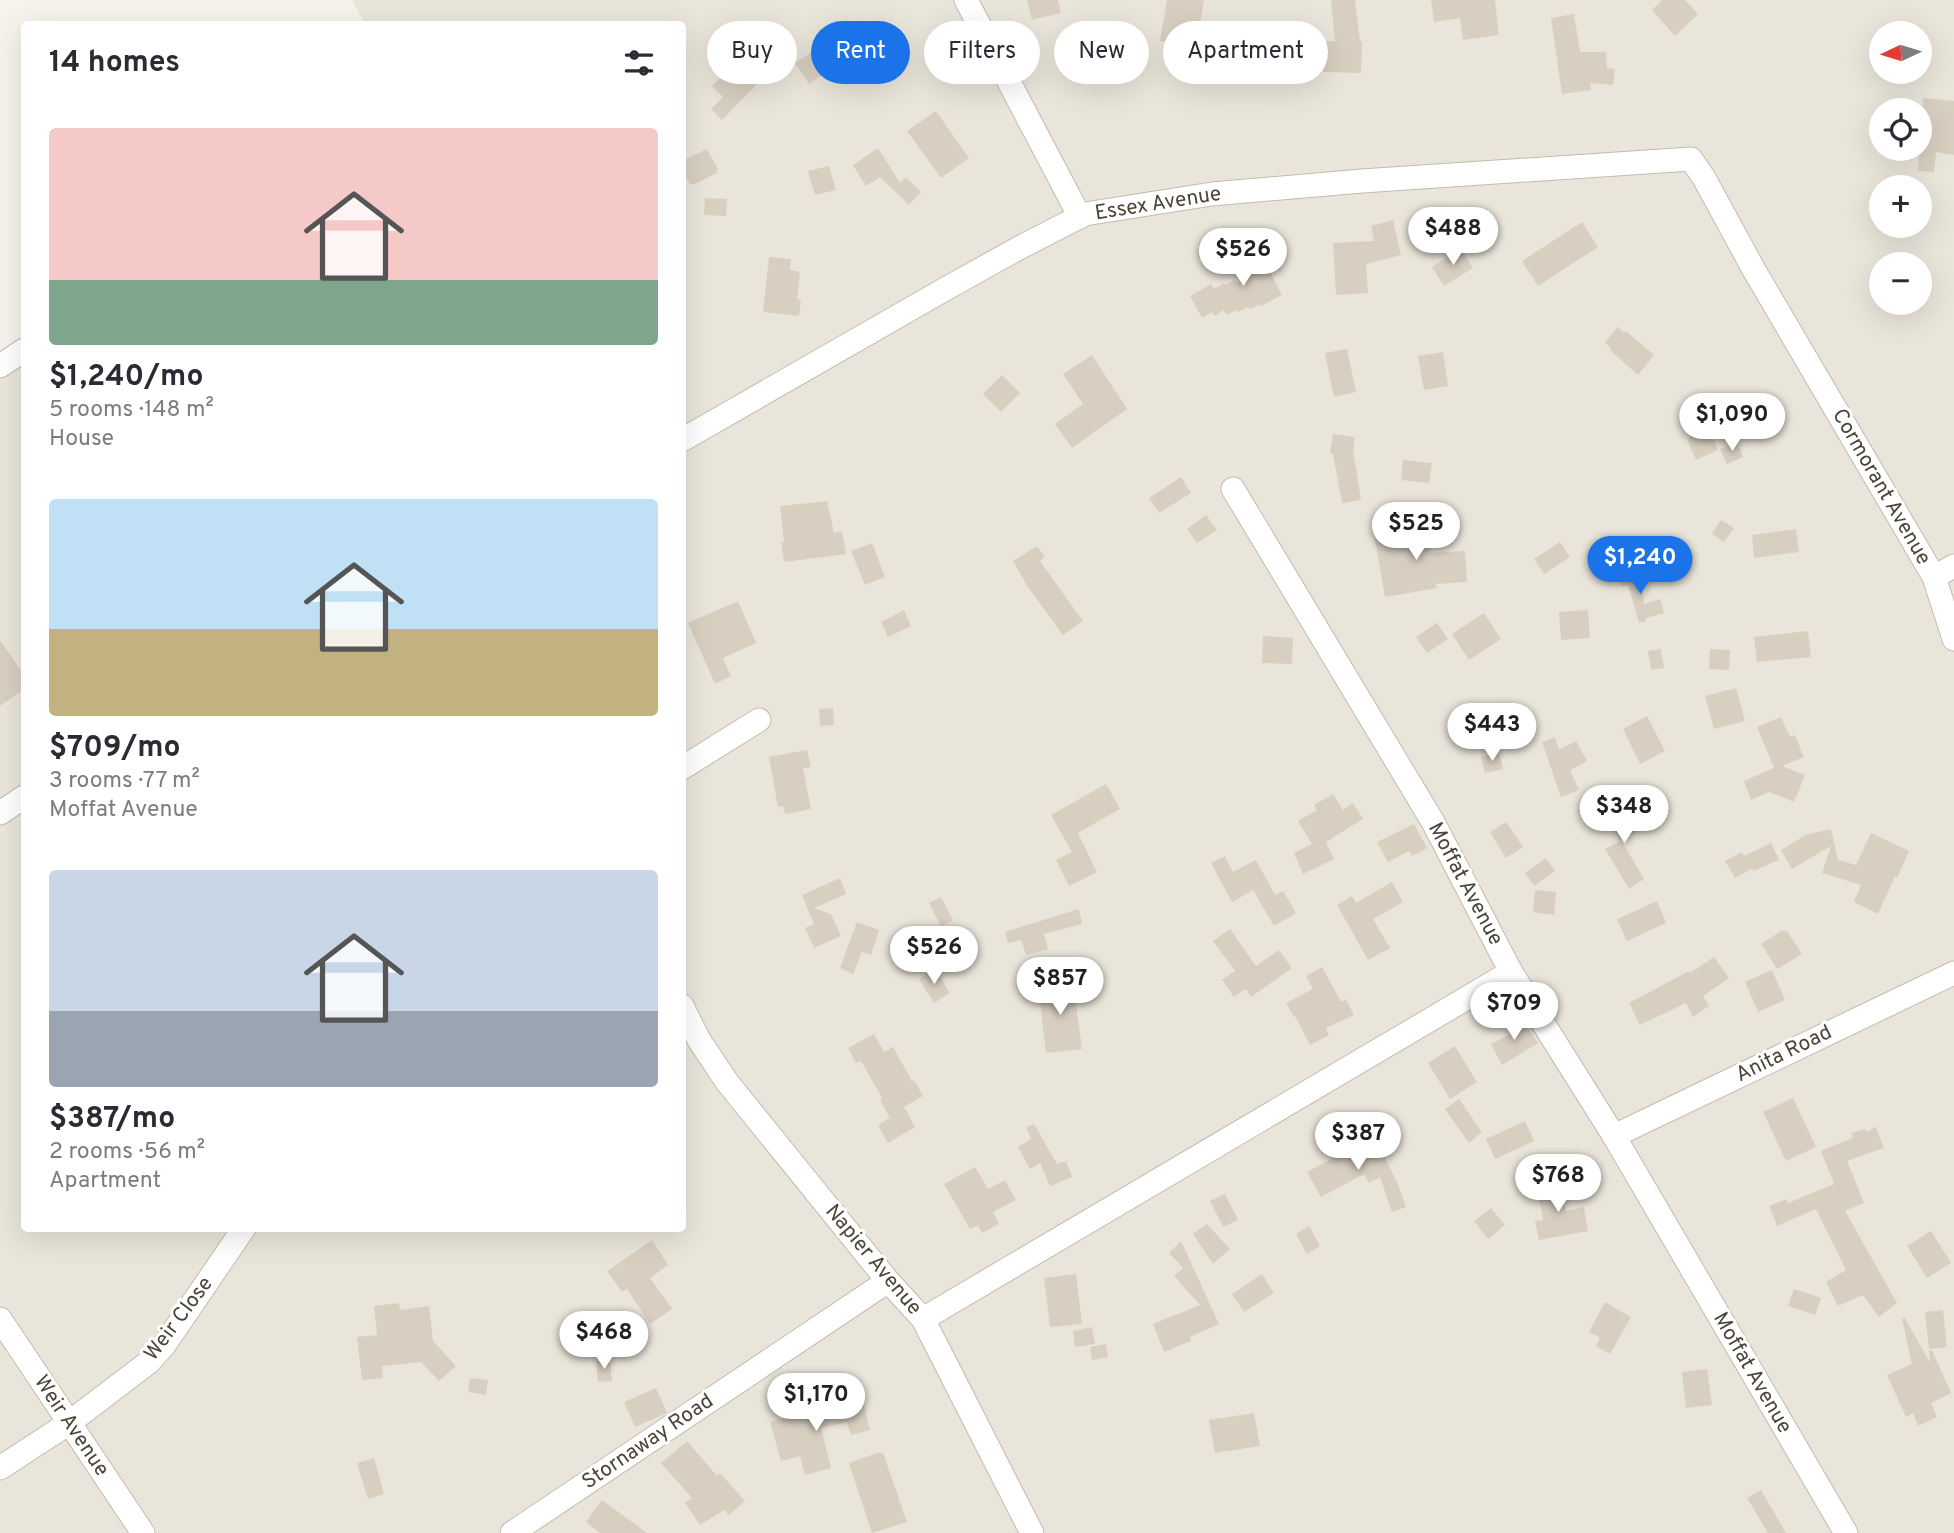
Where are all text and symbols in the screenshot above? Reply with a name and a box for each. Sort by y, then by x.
chip: Buy [707,21,797,84]
chip: Rent [811,21,910,84]
chip: Filters [924,21,1040,84]
chip: New [1054,21,1149,84]
chip: Apartment [1163,21,1328,84]
north arrow [1869,21,1932,84]
map controls [1869,21,1932,315]
icon: filters [620,44,658,82]
text: 14 homes [49,45,180,82]
button: locate [1869,98,1932,161]
icon: home [291,173,417,299]
button: + [1869,175,1932,238]
street label: Essex Avenue [1093,181,1223,227]
pin: $488 [1412,208,1494,267]
text: $488 [1424,215,1482,244]
pin: $526 [1202,229,1284,288]
text: $526 [1215,236,1271,265]
button: − [1869,252,1932,315]
text: $1,240/mo [49,359,203,396]
pin: $1,090 [1675,393,1789,453]
text: 5 rooms · 148 m² [49,396,214,425]
text: $1,090 [1695,401,1769,430]
street label: Cormorant Avenue [1825,404,1937,570]
text: House [49,425,114,454]
pin: $525 [1375,503,1457,562]
text: $525 [1388,510,1444,539]
pin: $1,240 [1583,536,1697,596]
icon: home [291,544,417,670]
text: $1,240 [1603,544,1677,573]
pin: $443 [1451,704,1533,763]
text: $443 [1463,711,1521,740]
text: $709/mo [49,730,181,767]
text: 3 rooms · 77 m² [49,767,200,796]
pin: $348 [1583,786,1665,845]
text: $348 [1596,793,1652,822]
text: Moffat Avenue [49,796,198,825]
street label: Moffat Avenue [1421,818,1509,950]
icon: home [291,915,417,1041]
pin: $526 [893,926,975,986]
text: $526 [906,934,962,963]
pin: $857 [1019,958,1101,1017]
text: $857 [1033,965,1087,994]
pin: $709 [1473,982,1555,1042]
text: $709 [1486,990,1542,1019]
street label: Anita Road [1731,1019,1837,1089]
text: $387/mo [49,1101,175,1138]
pin: $387 [1317,1112,1399,1172]
text: $387 [1331,1120,1385,1149]
text: 2 rooms · 56 m² [49,1138,205,1167]
pin: $768 [1517,1154,1599,1214]
text: $768 [1531,1162,1585,1191]
text: Apartment [49,1167,161,1196]
street label: Napier Avenue [819,1199,927,1321]
street label: Weir Close [139,1272,219,1366]
street label: Moffat Avenue [1706,1307,1798,1439]
pin: $468 [563,1312,645,1371]
text: $468 [575,1319,633,1348]
street label: Weir Avenue [27,1370,115,1482]
pin: $1,170 [759,1374,873,1433]
text: $1,170 [783,1381,849,1410]
street label: Stornaway Road [577,1388,719,1496]

